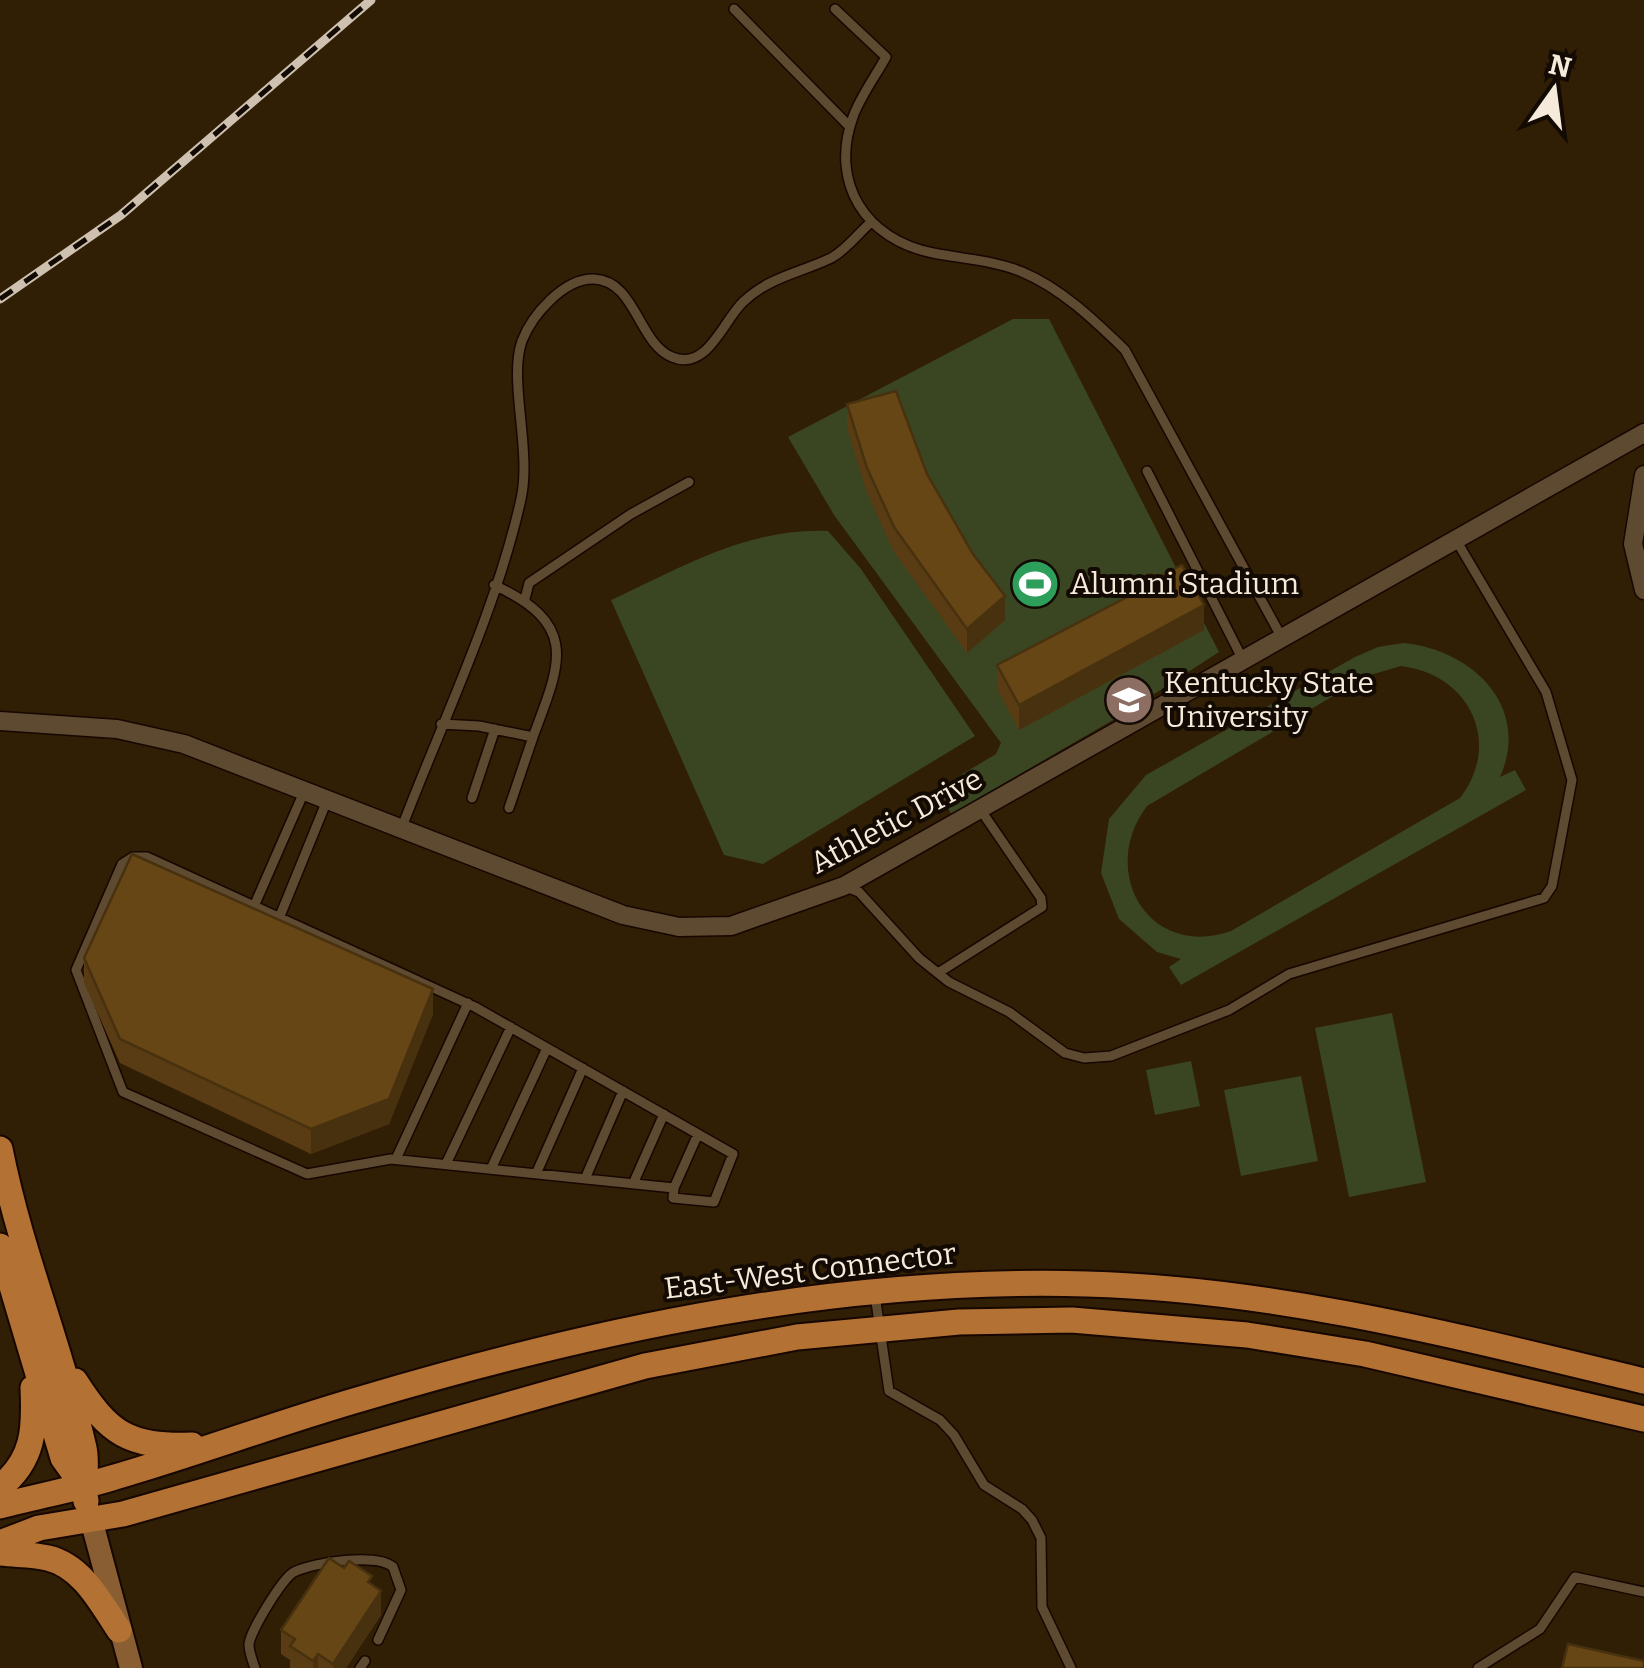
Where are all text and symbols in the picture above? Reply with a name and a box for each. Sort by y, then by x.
north arrow [1504,40,1604,140]
text: N [1545,48,1574,85]
sports icon: Alumni Stadium [1009,558,1061,610]
place label: Alumni Stadium [1070,566,1300,602]
place label: Kentucky State University [1164,665,1374,735]
school or university icon: Kentucky State University [1103,674,1155,726]
street label: Athletic Drive [804,761,988,881]
street label: East-West Connector [662,1235,958,1307]

